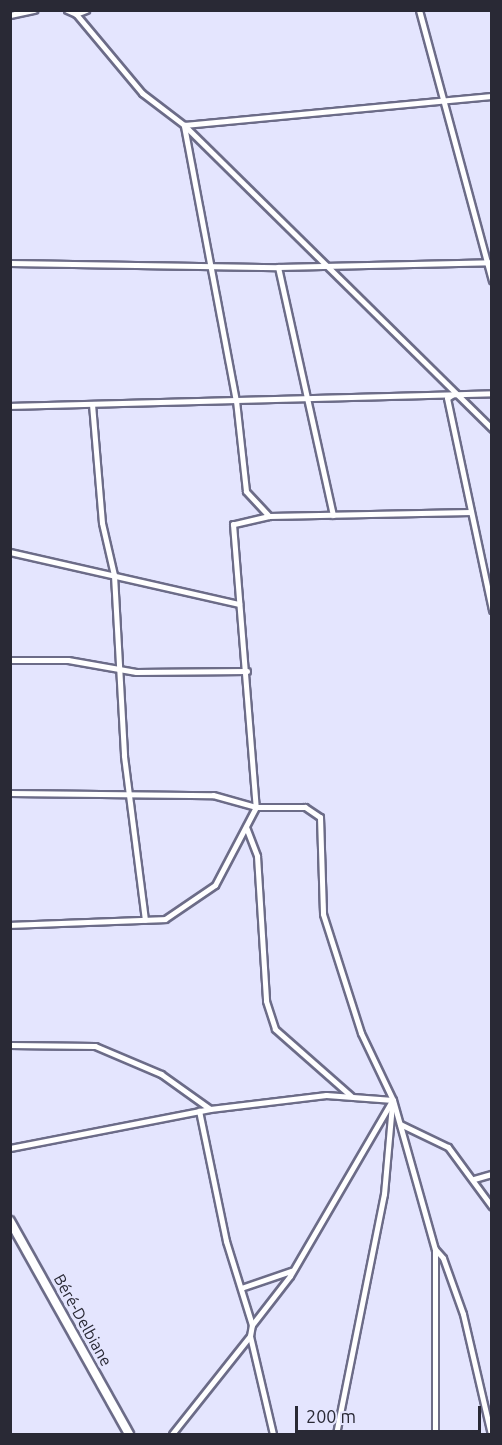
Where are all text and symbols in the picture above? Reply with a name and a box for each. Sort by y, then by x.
street label: Béré-Delbiane [50,1271,116,1369]
scale bar [298,1394,484,1432]
text: 200 m [306,1406,356,1426]

